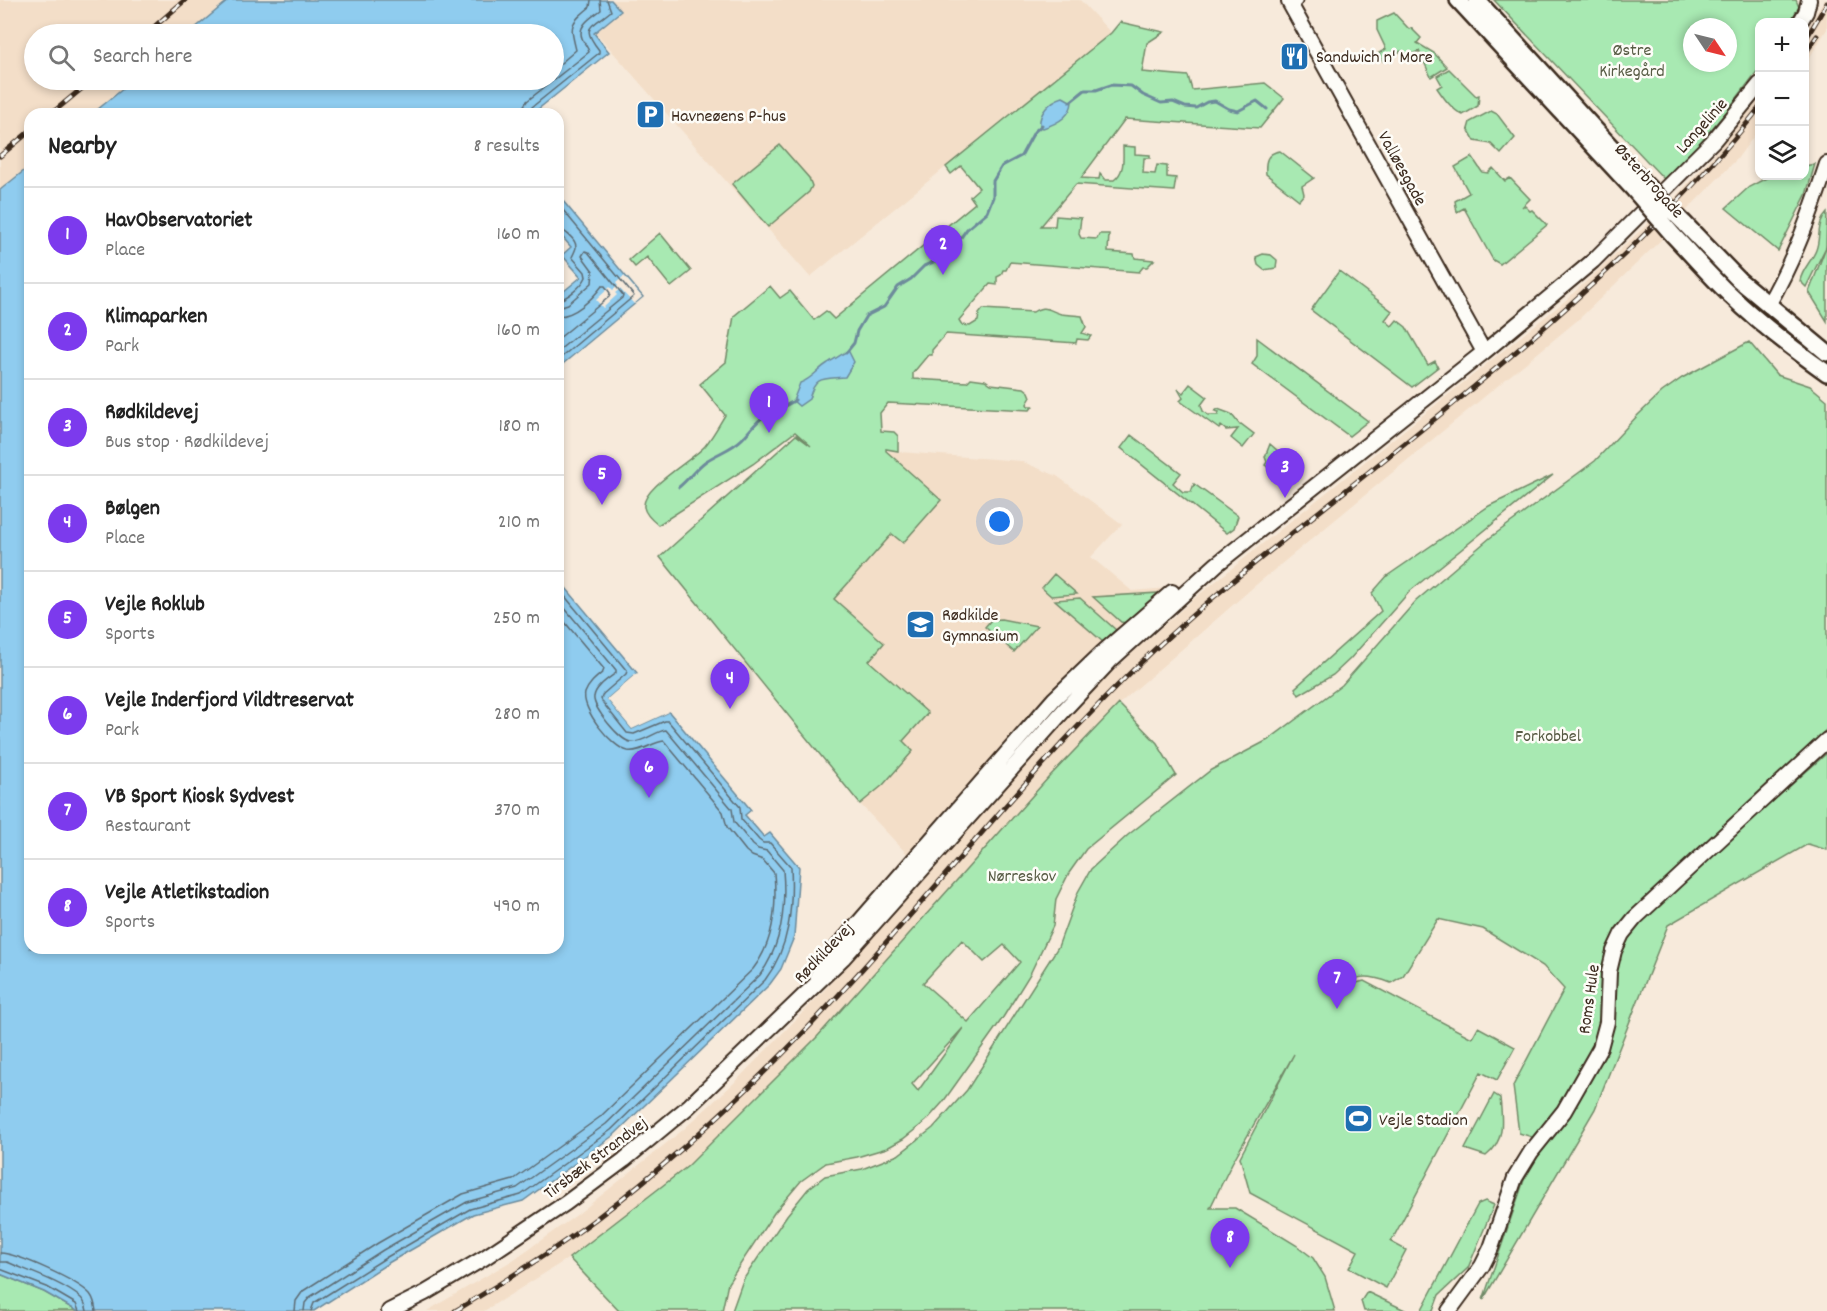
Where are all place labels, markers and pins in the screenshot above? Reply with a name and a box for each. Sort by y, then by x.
restaurant icon: Sandwich n' More [1279,40,1311,72]
place label: Sandwich n' More [1316,46,1433,71]
parking icon: Havneøens P-hus [634,99,666,131]
place label: Havneøens P-hus [671,105,786,130]
pin: 2 [924,226,962,275]
pin: 1 [750,384,788,433]
pin: 3 [1266,448,1304,498]
pin: 5 [582,456,622,505]
place label: Rødkilde Gymnasium [942,604,1019,650]
school or university icon: Rødkilde Gymnasium [905,608,937,640]
pin: 4 [710,660,750,709]
pin: 6 [630,748,668,798]
pin: 7 [1318,960,1356,1009]
sports icon: Vejle Stadion [1342,1103,1374,1135]
place label: Vejle Stadion [1379,1109,1468,1134]
pin: 8 [1210,1218,1250,1268]

